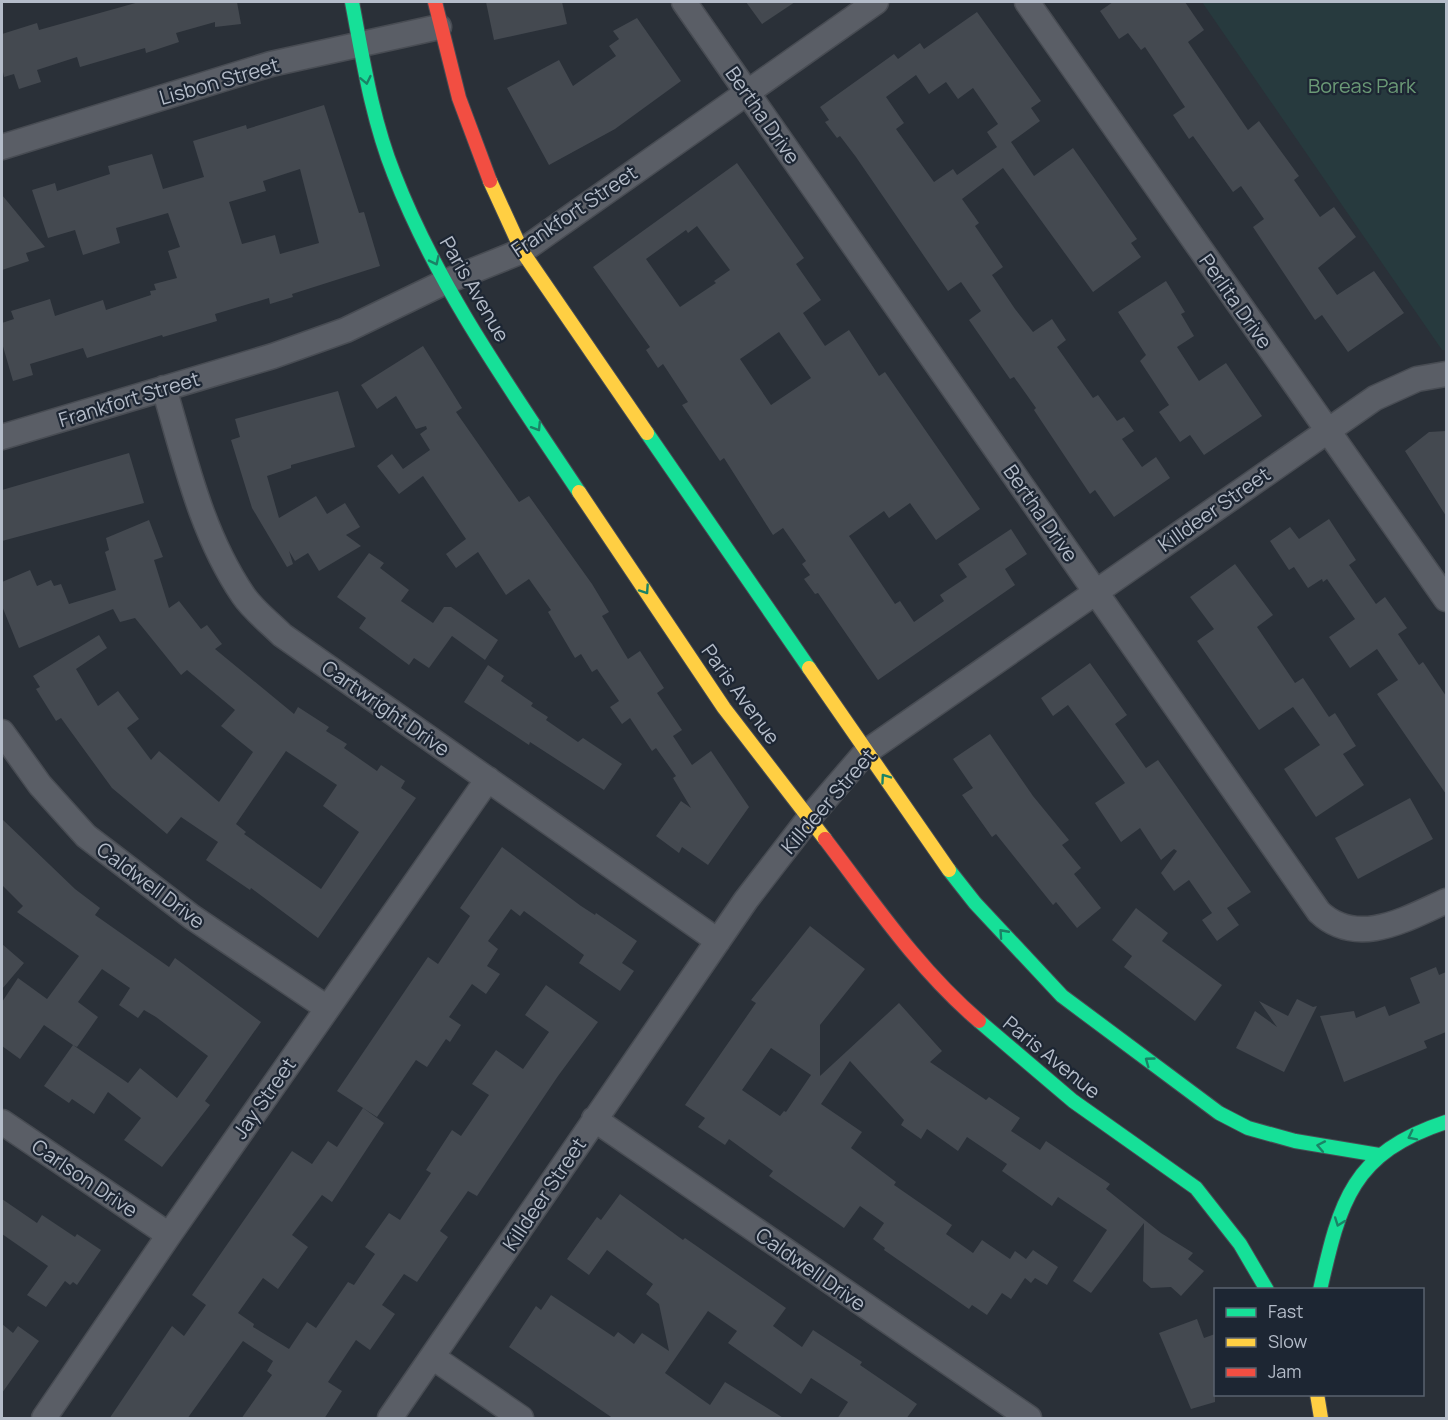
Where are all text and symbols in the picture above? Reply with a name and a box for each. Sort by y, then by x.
street label: Lisbon Street [156,51,282,111]
street label: Bertha Drive [720,61,806,169]
park label: Boreas Park [1308,72,1417,99]
one-way arrow [359,75,372,85]
street label: Frankfort Street [506,159,642,263]
street label: Paris Avenue [434,231,516,347]
street label: Perlita Drive [1193,248,1279,354]
one-way arrow [427,255,439,266]
street label: Frankfort Street [55,365,203,433]
one-way arrow [529,421,540,432]
street label: Bertha Drive [998,459,1084,567]
street label: Killdeer Street [1153,460,1275,558]
one-way arrow [638,583,649,594]
street label: Paris Avenue [696,639,786,749]
street label: Cartwright Drive [317,654,455,762]
street label: Killdeer Street [775,743,881,859]
one-way arrow [881,774,892,785]
street label: Caldwell Drive [91,835,211,935]
one-way arrow [999,929,1010,940]
street label: Paris Avenue [998,1010,1106,1104]
street label: Jay Street [226,1052,302,1144]
one-way arrow [1145,1057,1156,1068]
one-way arrow [1407,1129,1418,1140]
street label: Killdeer Street [496,1132,592,1256]
street label: Carlson Drive [27,1133,143,1223]
one-way arrow [1317,1140,1327,1153]
one-way arrow [1334,1216,1346,1227]
street label: Caldwell Drive [751,1221,871,1317]
legend [1214,1288,1424,1396]
text: Fast [1268,1299,1303,1323]
text: Slow [1268,1329,1308,1353]
text: Jam [1268,1359,1302,1383]

